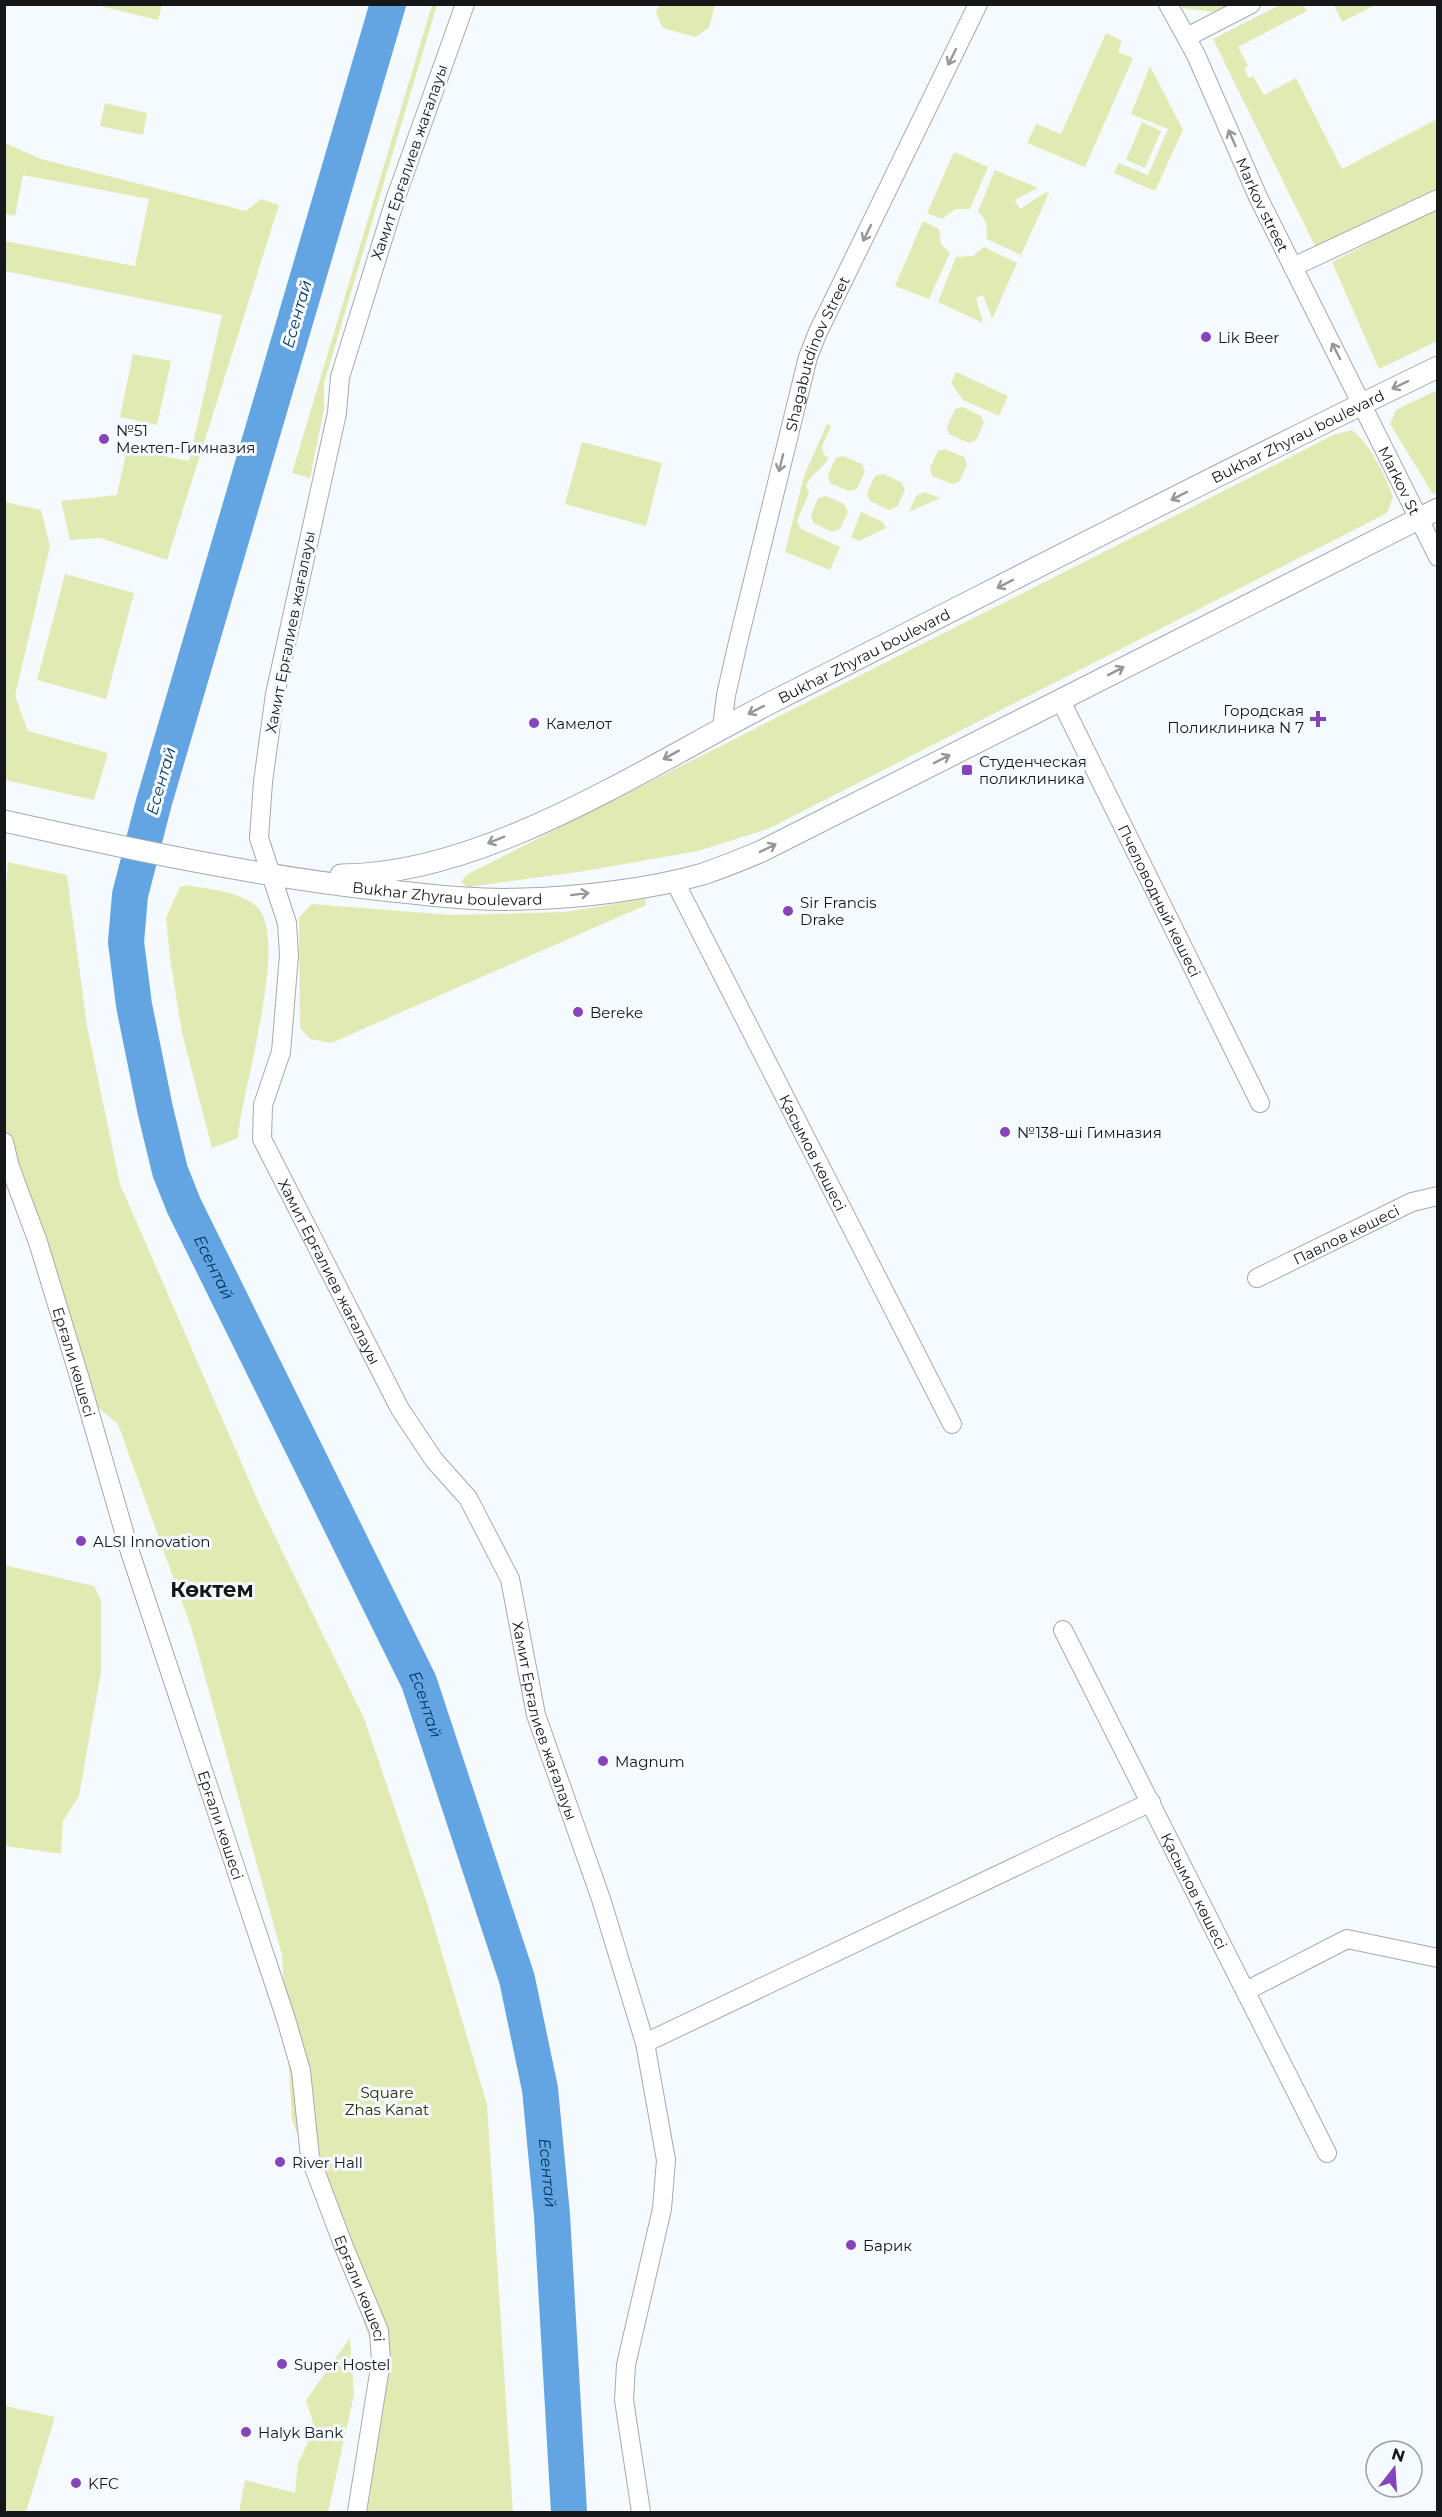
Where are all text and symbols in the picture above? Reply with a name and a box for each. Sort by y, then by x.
one-way arrow [946,48,958,66]
street label: Хамит Ерғалиев жағалауы [367,62,451,262]
one-way arrow [1226,129,1237,147]
street label: Markov street [1232,154,1293,255]
one-way arrow [861,223,873,241]
street label: Shagabutdinov Street [781,273,853,433]
water label: Есентай [278,278,316,350]
place label: Lik Beer [1218,328,1279,347]
marker: Lik Beer [1199,330,1213,344]
one-way arrow [1329,342,1341,360]
one-way arrow [1391,380,1409,391]
street label: Bukhar Zhyrau boulevard [1208,385,1387,487]
place label: №51 Мектеп-Гимназия [116,421,255,457]
marker: №51 Мектеп-Гимназия [97,432,111,446]
street label: Markov St [1375,443,1425,518]
one-way arrow [775,453,787,472]
one-way arrow [1170,491,1188,502]
street label: Хамит Ерғалиев жағалауы [261,529,319,735]
one-way arrow [996,579,1014,590]
street label: Bukhar Zhyrau boulevard [775,604,953,707]
one-way arrow [1106,664,1124,676]
place label: Городская Поликлиника N 7 [1167,701,1304,737]
one-way arrow [747,705,765,716]
marker: Городская Поликлиника N 7 [1309,710,1327,728]
place label: Камелот [546,714,613,733]
marker: Камелот [527,716,541,730]
water label: Есентай [142,745,180,817]
one-way arrow [662,750,680,761]
place label: Студенческая поликлиника [979,752,1087,788]
one-way arrow [933,753,950,765]
marker: Студенческая поликлиника [960,763,974,777]
street label: Пчеловодный көшесі [1114,821,1206,980]
one-way arrow [487,835,505,846]
one-way arrow [759,842,777,853]
street label: Bukhar Zhyrau boulevard [351,877,543,909]
one-way arrow [570,889,590,900]
place label: Sir Francis Drake [800,893,877,929]
marker: Sir Francis Drake [781,904,795,918]
place label: Bereke [590,1003,643,1022]
marker: Bereke [571,1005,585,1019]
street label: Қасымов көшесі [776,1091,851,1214]
place label: №138-ші Гимназия [1017,1123,1162,1142]
marker: №138-ші Гимназия [998,1125,1012,1139]
street label: Хамит Ерғалиев жағалауы [274,1176,385,1367]
street label: Павлов көшесі [1290,1200,1402,1269]
water label: Есентай [190,1232,238,1302]
street label: Ерғали көшесі [49,1304,100,1419]
place label: ALSI Innovation [93,1532,211,1551]
marker: ALSI Innovation [74,1534,88,1548]
district label: Көктем [170,1577,254,1602]
street label: Хамит Ерғалиев жағалауы [509,1620,582,1822]
water label: Есентай [405,1667,446,1740]
place label: Magnum [615,1752,685,1771]
marker: Magnum [596,1754,610,1768]
street label: Ерғали көшесі [194,1768,248,1882]
street label: Қасымов көшесі [1157,1829,1232,1952]
park label: Square Zhas Kanat [345,2083,429,2119]
water label: Есентай [535,2137,561,2208]
place label: River Hall [292,2153,363,2172]
marker: River Hall [273,2155,287,2169]
street label: Ерғали көшесі [331,2232,389,2342]
place label: Барик [863,2236,912,2255]
marker: Барик [844,2238,858,2252]
place label: Super Hostel [294,2355,390,2374]
marker: Super Hostel [275,2357,289,2371]
place label: Halyk Bank [258,2423,343,2442]
marker: Halyk Bank [239,2425,253,2439]
north arrow [1364,2439,1424,2499]
text: N [1389,2444,1407,2466]
place label: KFC [88,2474,119,2493]
marker: KFC [69,2476,83,2490]

